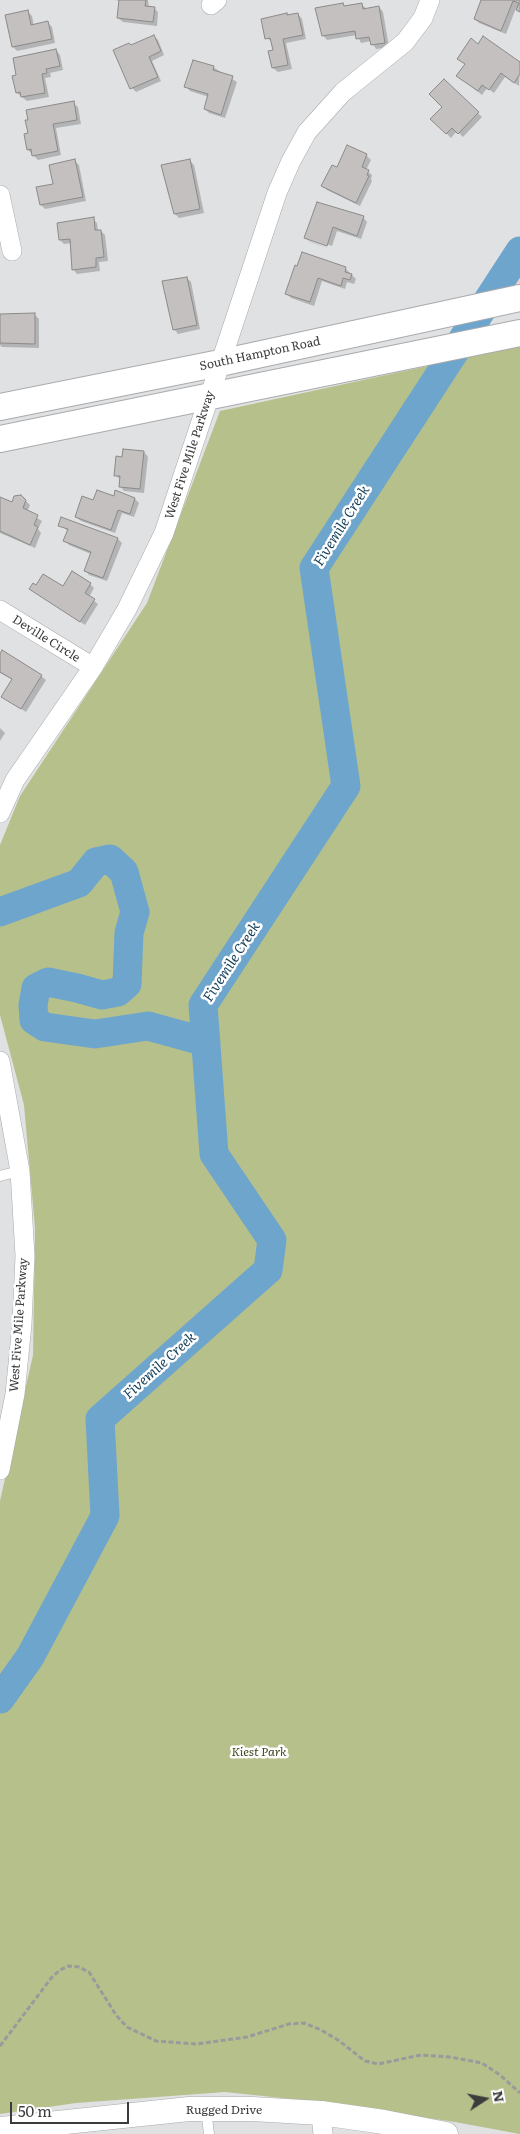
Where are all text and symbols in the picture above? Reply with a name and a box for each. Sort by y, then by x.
street label: South Hampton Road [198,334,322,374]
street label: West Five Mile Parkway [162,389,218,521]
water label: Fivemile Creek [311,483,373,569]
street label: Deville Circle [10,613,82,665]
water label: Fivemile Creek [200,919,264,1005]
street label: West Five Mile Parkway [7,1257,31,1393]
water label: Fivemile Creek [120,1329,200,1403]
park label: Kiest Park [231,1745,287,1759]
north arrow [460,2074,510,2124]
text: N [489,2088,511,2104]
scale bar [12,2092,131,2124]
text: 50 m [18,2099,52,2122]
street label: Rugged Drive [186,2103,262,2117]

